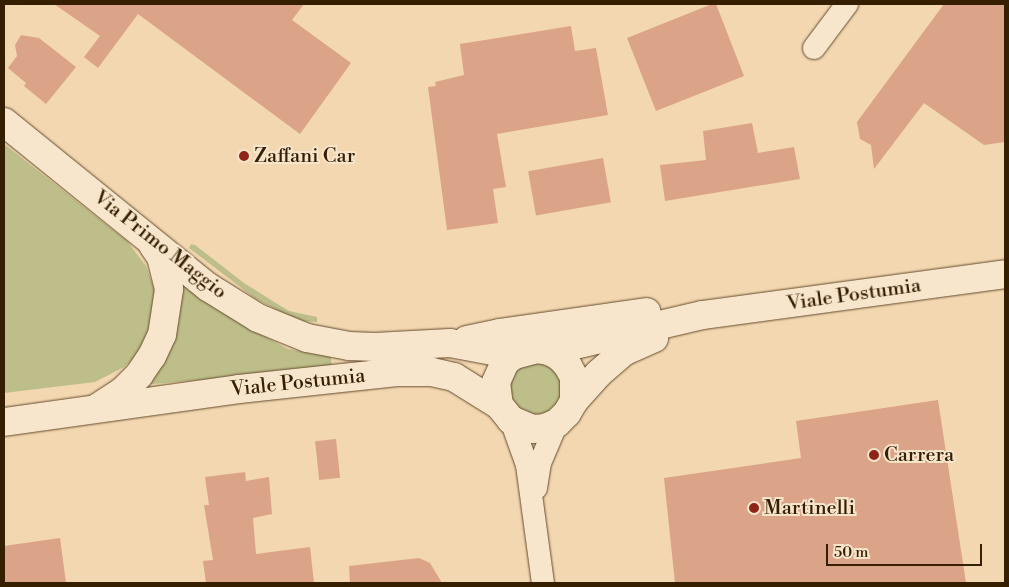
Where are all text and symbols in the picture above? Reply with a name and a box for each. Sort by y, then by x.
place label: Zaffani Car [254,144,355,168]
marker: Zaffani Car [238,150,250,162]
street label: Via Primo Maggio [89,186,231,304]
street label: Viale Postumia [785,274,923,316]
street label: Viale Postumia [230,364,366,402]
place label: Carrera [884,443,954,467]
marker: Carrera [868,449,880,461]
place label: Martinelli [764,496,855,520]
marker: Martinelli [748,502,760,514]
scale bar [829,534,985,566]
text: 50 m [834,543,868,562]

